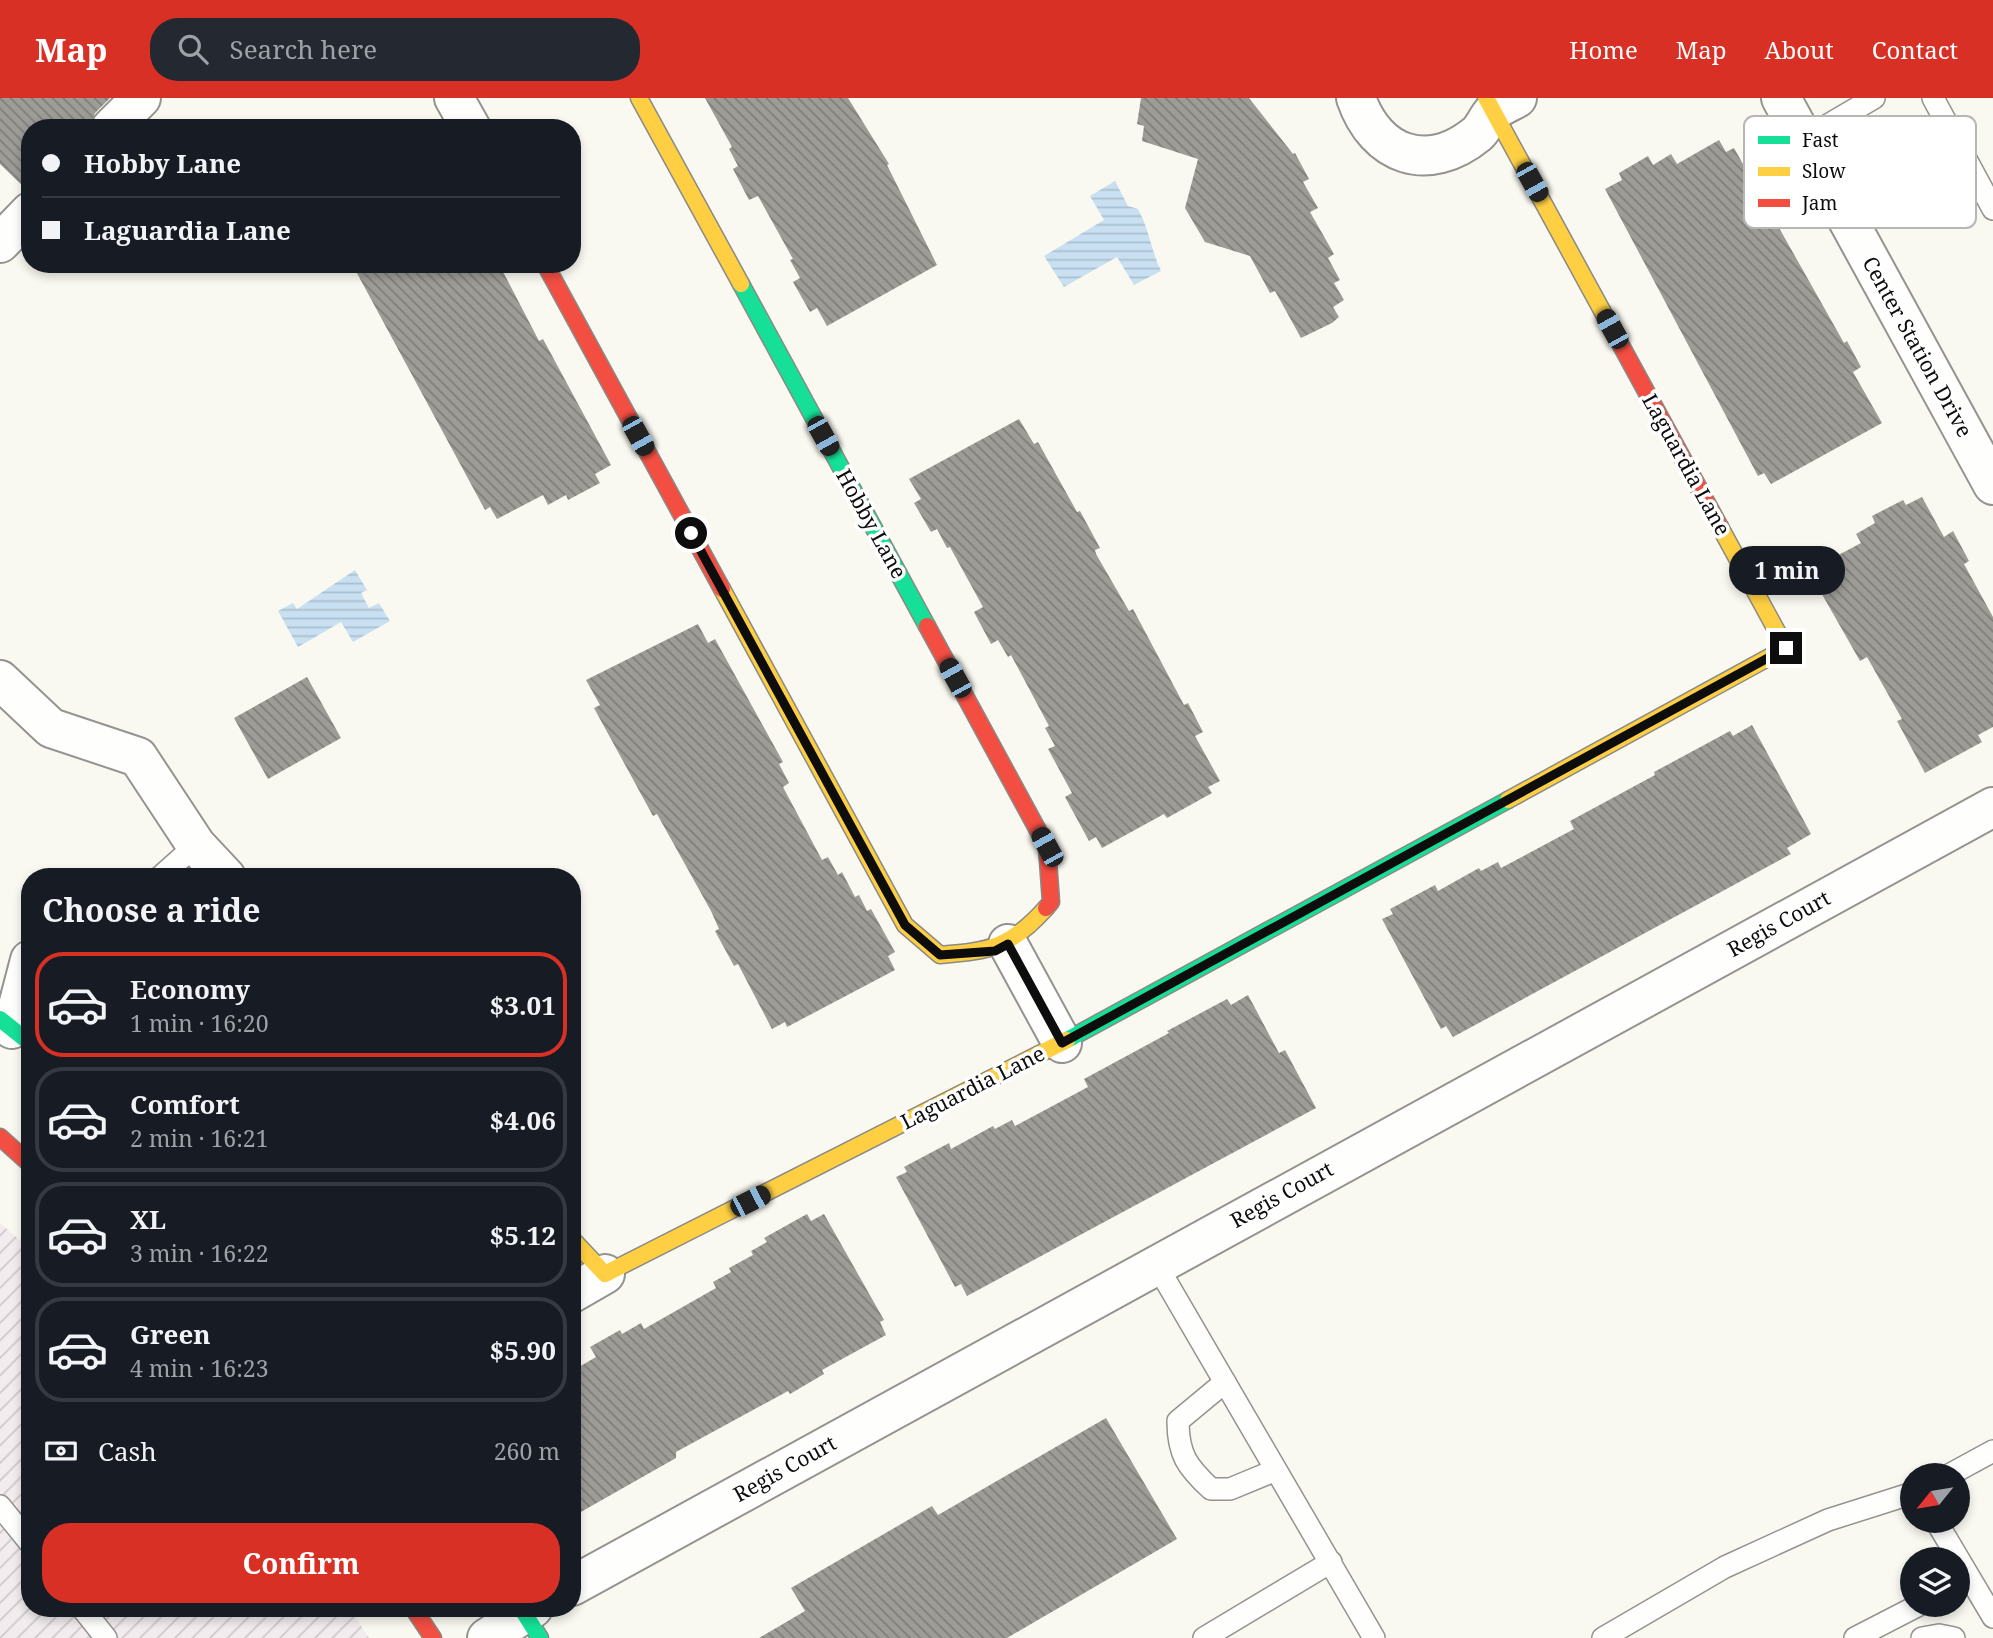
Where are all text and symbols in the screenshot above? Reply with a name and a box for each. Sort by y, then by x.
search box [150,18,640,81]
text: Map [35,27,108,72]
icon: search [174,30,212,68]
text: Search here [230,31,377,67]
text: Home [1569,33,1638,66]
text: Map [1676,33,1727,66]
text: About [1765,33,1834,66]
text: Contact [1872,33,1958,66]
legend [1744,116,1976,228]
text: Fast [1802,127,1839,153]
text: Hobby Lane [84,145,241,181]
text: Slow [1802,158,1846,184]
car [1513,159,1552,205]
text: Jam [1801,190,1837,216]
text: Laguardia Lane [84,212,291,248]
street label: Center Station Drive [1856,251,1979,442]
car [1593,306,1632,352]
street label: Laguardia Lane [1636,389,1737,540]
car [619,413,658,459]
car [804,413,843,459]
street label: Hobby Lane [830,464,913,583]
route start [675,517,707,549]
callout: 1 min [1728,546,1844,596]
text: 1 min [1754,554,1820,586]
route end [1770,632,1802,664]
car [936,655,975,701]
car [1028,824,1067,870]
street label: Regis Court [1722,883,1835,963]
text: Choose a ride [42,888,261,931]
text: Economy [130,971,250,1007]
icon: car [46,973,109,1036]
text: $3.01 [490,987,556,1023]
text: 1 min · 16:20 [130,1007,268,1039]
street label: Laguardia Lane [896,1039,1049,1135]
text: Comfort [130,1086,240,1122]
icon: car [46,1088,109,1151]
text: $4.06 [490,1102,556,1138]
text: 2 min · 16:21 [130,1122,268,1154]
street label: Regis Court [1225,1154,1338,1234]
car [727,1182,774,1220]
text: XL [130,1201,166,1237]
icon: car [46,1203,109,1266]
text: $5.12 [490,1217,556,1253]
text: 3 min · 16:22 [130,1237,268,1269]
text: Green [130,1316,211,1352]
icon: car [46,1318,109,1381]
text: $5.90 [490,1332,556,1368]
text: 4 min · 16:23 [130,1352,268,1384]
street label: Regis Court [728,1428,841,1508]
icon: cash [42,1432,80,1470]
text: Cash [98,1433,157,1469]
text: 260 m [494,1435,560,1467]
north arrow [1900,1463,1970,1533]
map controls [1900,1463,1970,1617]
button: Confirm [42,1523,560,1603]
button: layers [1900,1547,1970,1617]

